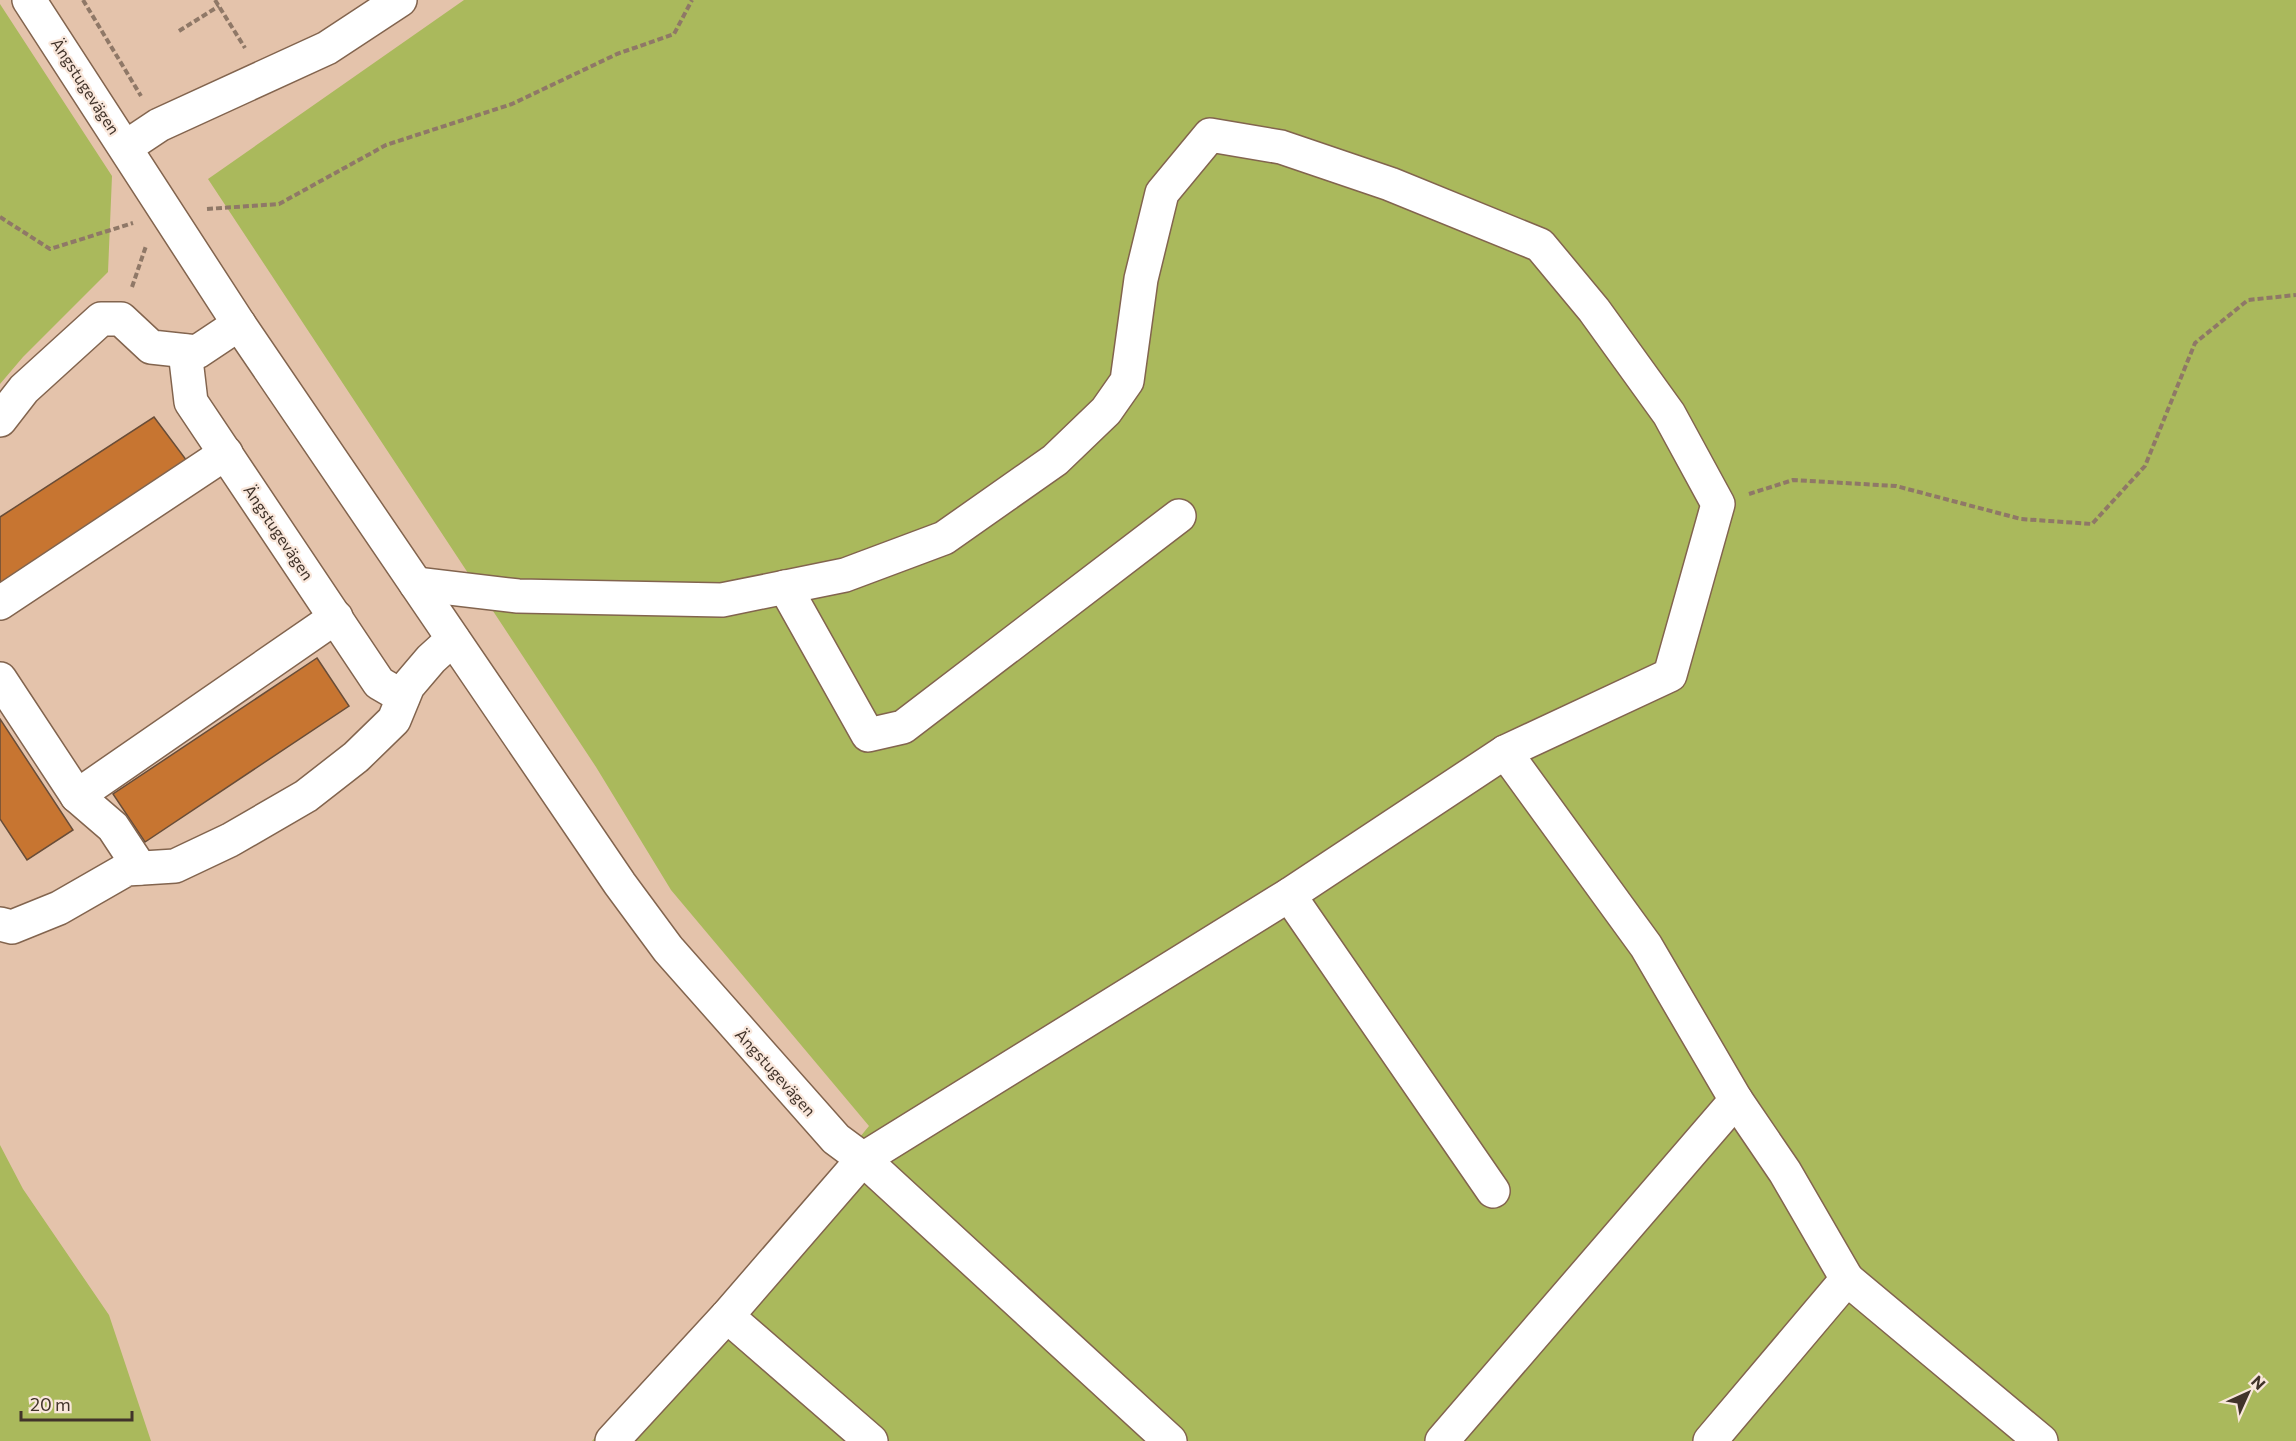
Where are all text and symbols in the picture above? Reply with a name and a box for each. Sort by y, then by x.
street label: Ängstugevägen [48,34,124,138]
street label: Ängstugevägen [240,481,318,583]
street label: Ängstugevägen [732,1024,820,1120]
north arrow [2218,1363,2278,1423]
text: N [2248,1371,2270,1393]
scale bar [21,1384,132,1422]
text: 20 m [30,1393,71,1415]

